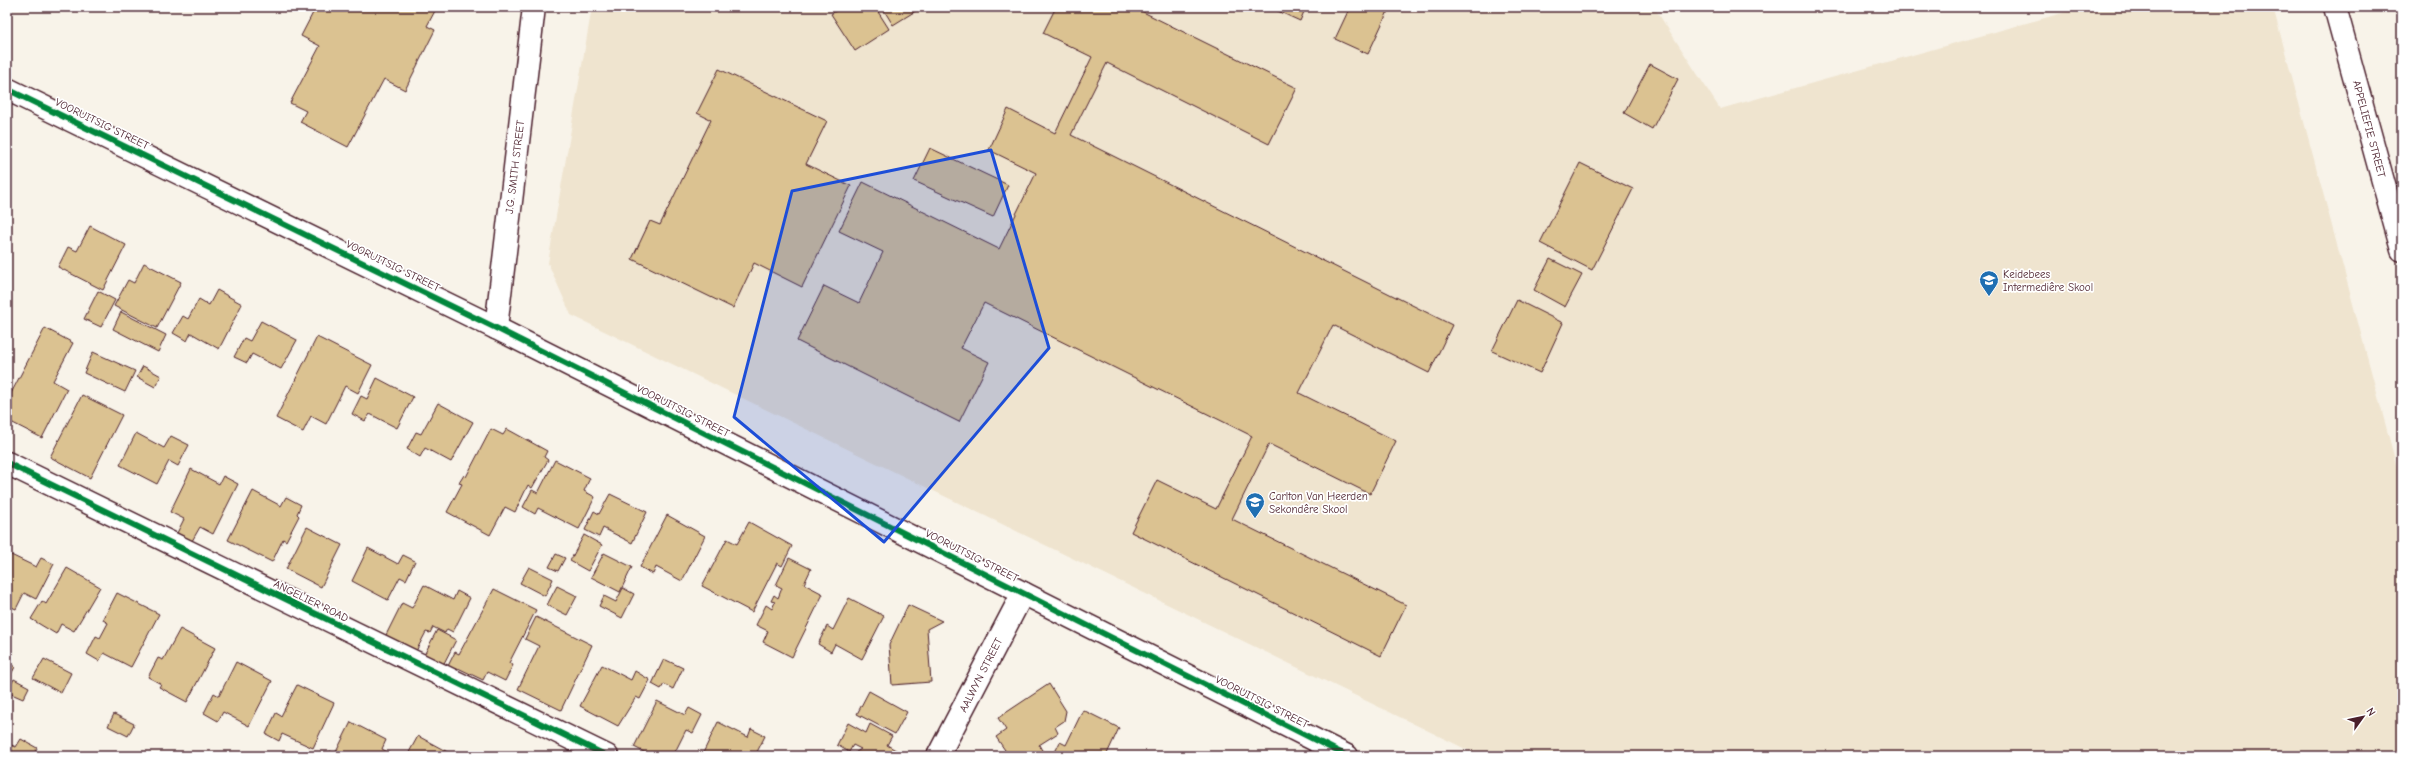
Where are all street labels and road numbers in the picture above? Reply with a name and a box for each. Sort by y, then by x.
street label: APPELIEFIE STREET [2350,79,2388,179]
street label: VOORUITSIG STREET [53,96,151,152]
street label: J.G. SMITH STREET [503,119,527,215]
street label: VOORUITSIG STREET [344,238,442,294]
street label: VOORUITSIG STREET [634,382,732,440]
street label: VOORUITSIG STREET [923,527,1021,585]
street label: ANGELIER ROAD [271,577,351,625]
street label: AALWYN STREET [957,635,1006,714]
street label: VOORUITSIG STREET [1213,673,1311,731]

